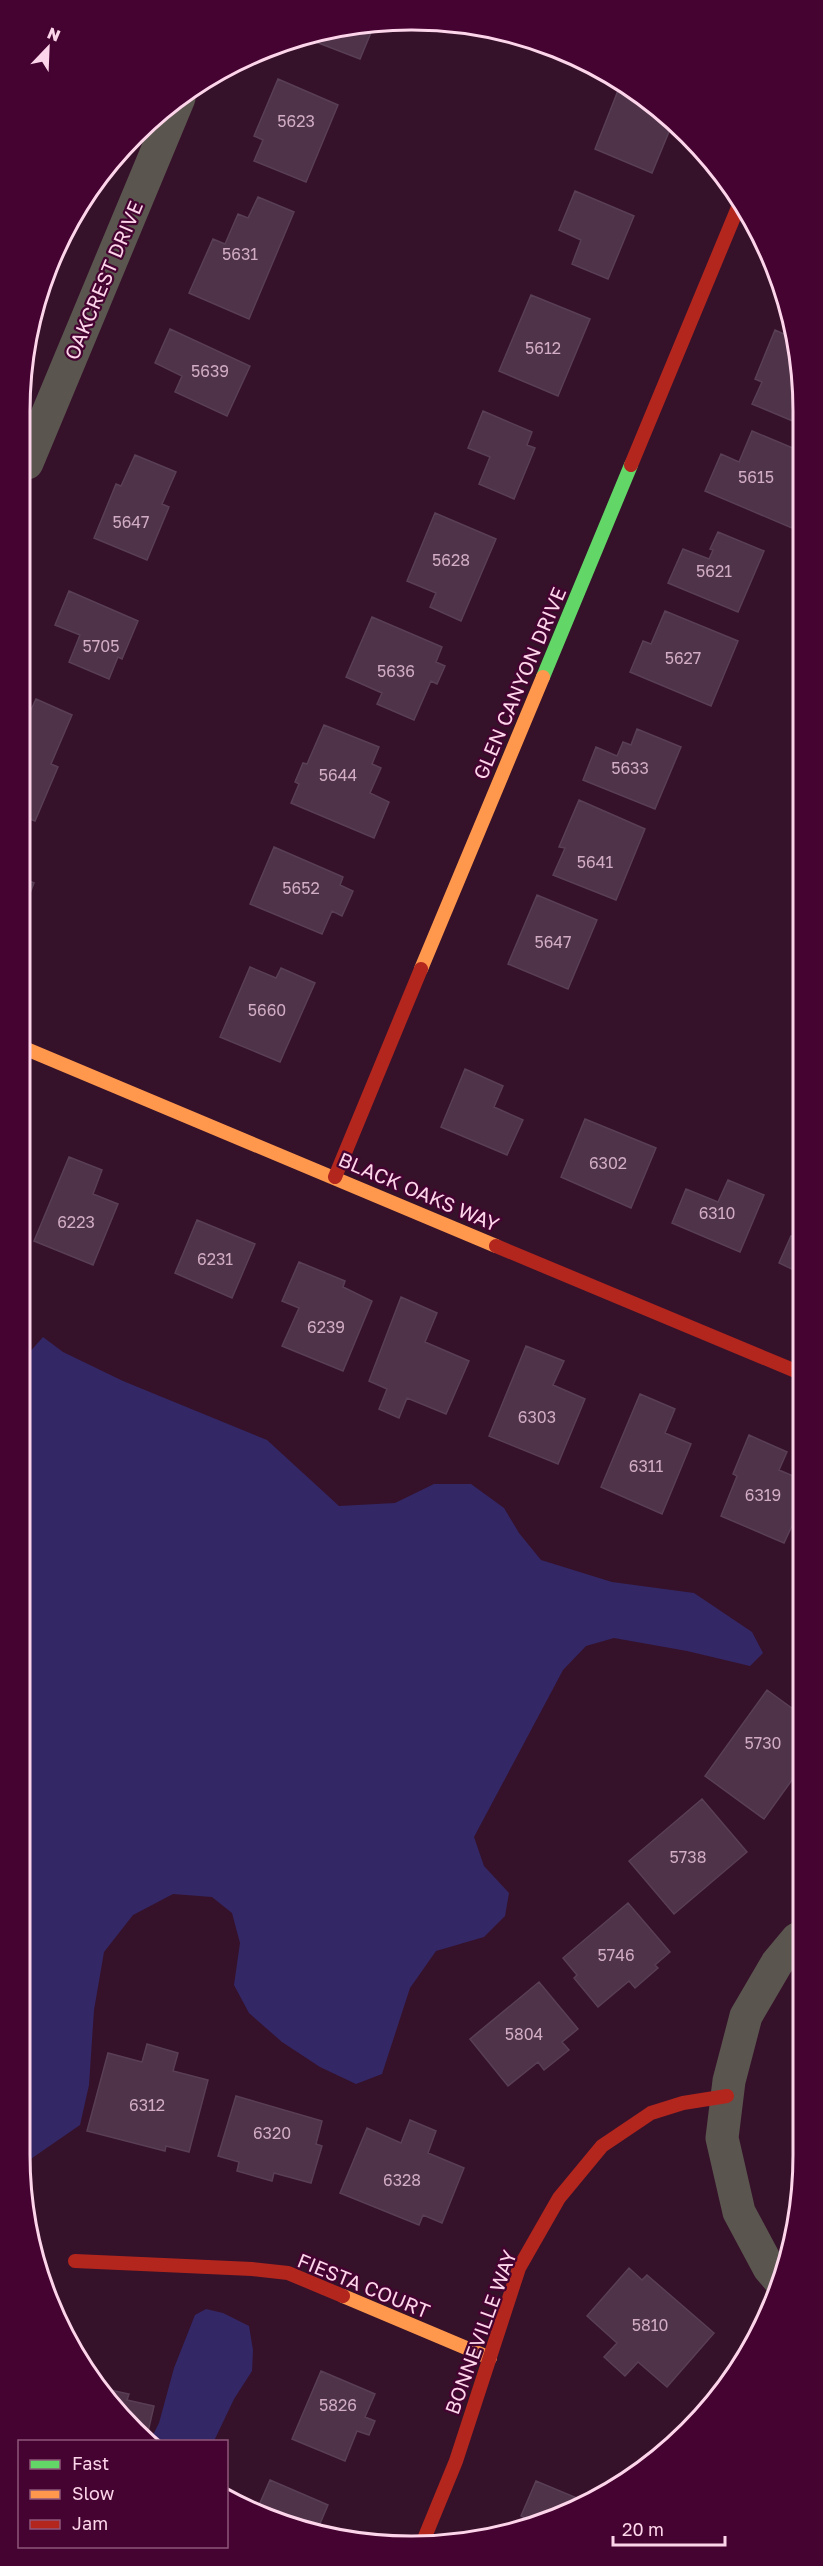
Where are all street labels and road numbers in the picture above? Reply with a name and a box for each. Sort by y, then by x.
street label: OAKCREST DRIVE [59,197,147,363]
street label: GLEN CANYON DRIVE [468,583,570,783]
street label: BLACK OAKS WAY [335,1146,503,1236]
street label: FIESTA COURT [294,2247,434,2323]
street label: BONNEVILLE WAY [439,2247,521,2417]

